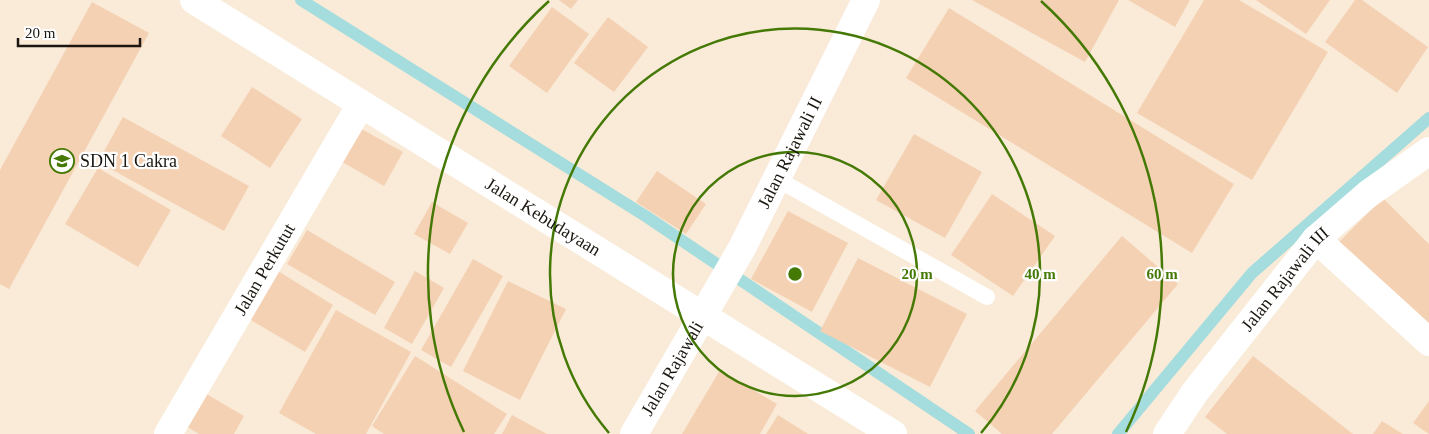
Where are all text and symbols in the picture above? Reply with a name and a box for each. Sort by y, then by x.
scale bar [18,15,140,47]
text: 20 m [25,25,56,41]
street label: Jalan Rajawali II [754,93,826,211]
school or university icon: SDN 1 Cakra [49,148,75,174]
place label: SDN 1 Cakra [80,151,177,171]
street label: Jalan Kebudayaan [482,174,604,260]
street label: Jalan Perkutut [230,220,299,318]
street label: Jalan Rajawali III [1237,223,1333,335]
centre of rings [786,265,804,283]
text: 20 m [901,266,933,282]
text: 40 m [1024,266,1056,282]
text: 60 m [1146,266,1178,282]
street label: Jalan Rajawali [637,318,707,419]

